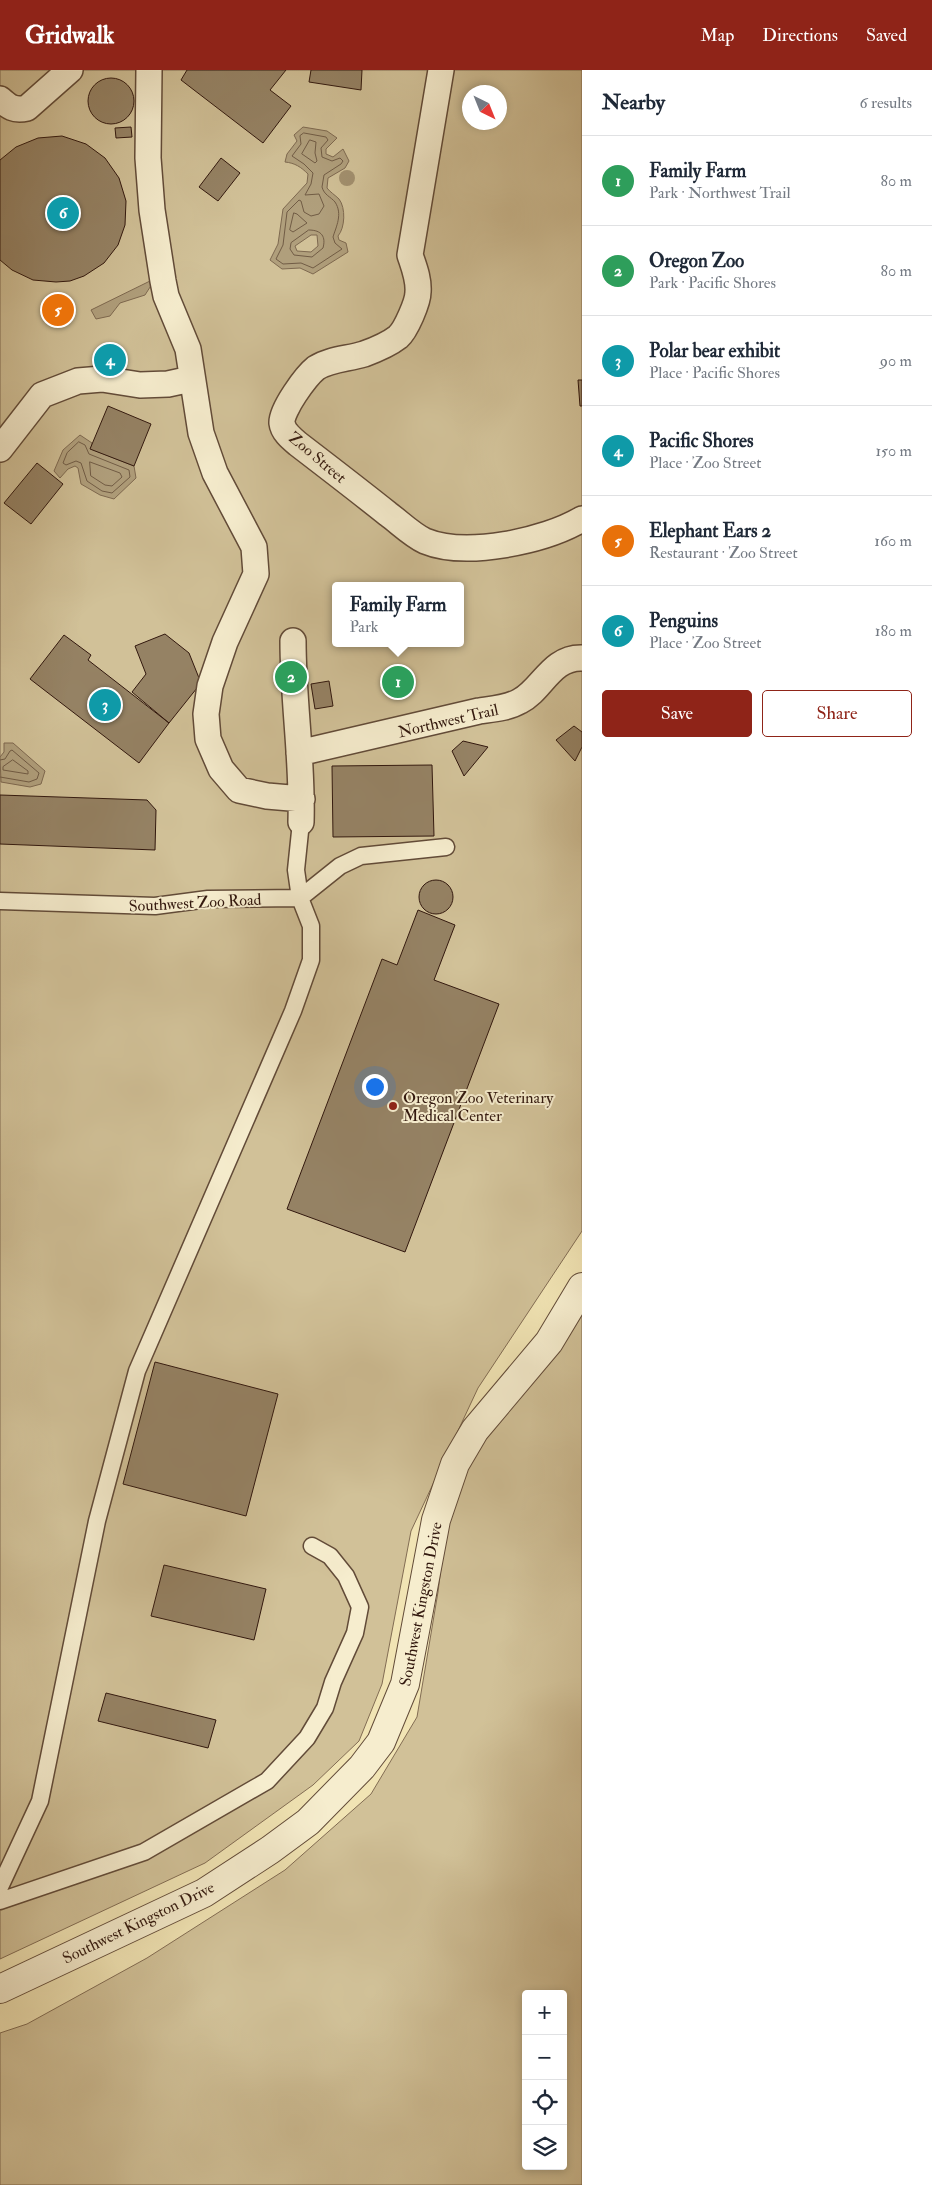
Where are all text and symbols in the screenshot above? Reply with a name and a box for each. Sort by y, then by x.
text: Gridwalk [25,20,114,51]
text: Map [701,24,734,47]
text: Directions [762,24,838,47]
text: Saved [866,24,907,47]
north arrow [462,85,507,130]
text: Nearby [602,89,665,116]
text: 6 results [860,93,912,113]
text: Family Farm [649,159,746,183]
text: 1 [615,171,621,191]
text: 80 m [881,171,912,191]
text: Park · Northwest Trail [649,183,791,203]
pin: 6 [47,194,79,232]
text: Oregon Zoo [649,249,744,273]
text: 2 [614,261,622,281]
text: 80 m [881,261,912,281]
text: Park · Pacific Shores [649,273,776,293]
pin: 5 [42,291,74,329]
text: Polar bear exhibit [649,339,780,363]
pin: 4 [94,341,126,379]
text: 3 [615,351,621,371]
text: 90 m [880,351,912,371]
text: Place · Pacific Shores [649,363,780,383]
street label: Zoo Street [284,428,350,488]
text: Pacific Shores [649,429,753,453]
text: 4 [614,441,622,461]
text: 150 m [875,441,912,461]
text: Place · Zoo Street [649,453,761,473]
text: Elephant Ears 2 [649,519,771,543]
text: 5 [614,531,622,551]
text: 160 m [874,531,912,551]
text: Restaurant · Zoo Street [649,543,798,563]
popup [332,582,464,647]
text: Family Farm [349,593,447,617]
text: Penguins [649,609,718,633]
text: Park [349,617,379,637]
text: 6 [614,621,622,641]
text: 180 m [875,621,912,641]
text: Place · Zoo Street [649,633,761,653]
pin: 2 [275,658,307,696]
pin: 1 [382,663,414,701]
pin: 3 [89,686,121,724]
button: Save [602,690,752,737]
button: Share [762,690,912,737]
street label: Northwest Trail [396,700,500,742]
street label: Southwest Zoo Road [128,890,262,916]
your location [362,1074,388,1100]
place label: Oregon Zoo Veterinary Medical Center [403,1088,554,1126]
marker: Oregon Zoo Veterinary Medical Center [387,1100,399,1112]
street label: Southwest Kingston Drive [395,1520,447,1688]
street label: Southwest Kingston Drive [59,1877,218,1968]
map controls [522,1990,567,2170]
button: + [522,1990,567,2035]
button: − [522,2035,567,2080]
button: locate [522,2080,567,2125]
button: layers [522,2125,567,2170]

